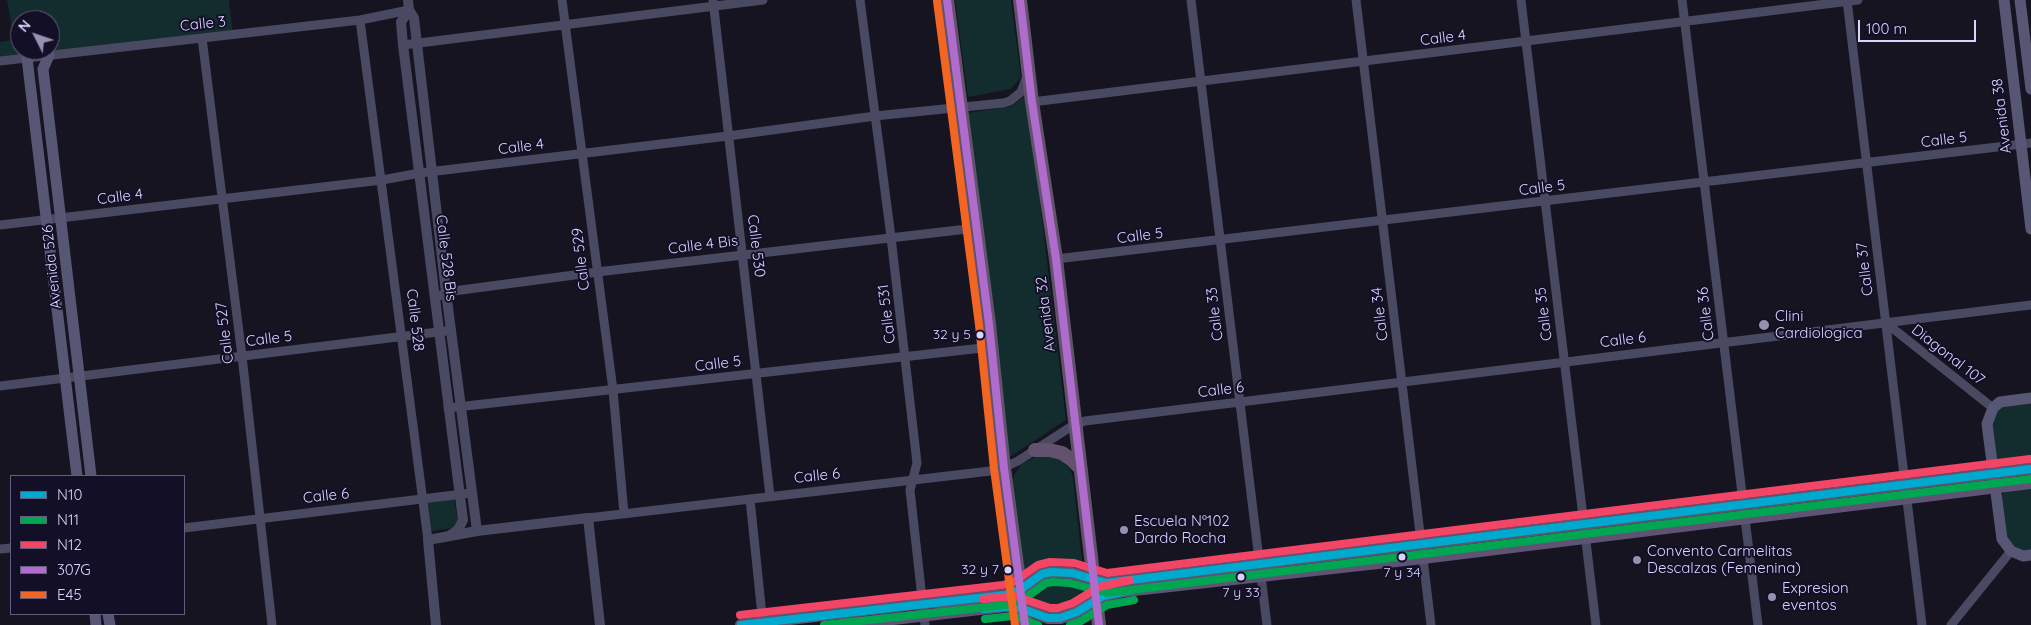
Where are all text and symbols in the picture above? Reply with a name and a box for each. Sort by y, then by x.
north arrow [10,10,60,60]
scale bar [1861,10,1978,42]
street label: Calle 3 [179,13,227,35]
text: N [14,16,35,36]
text: 100 m [1866,19,1907,38]
street label: Calle 4 [1419,26,1467,50]
street label: Avenida 38 [1988,77,2016,155]
street label: Calle 5 [1920,128,1968,152]
street label: Calle 4 [497,135,545,159]
street label: Calle 5 [1518,176,1566,200]
street label: Calle 4 [96,185,144,209]
street label: Calle 528 Bis [432,214,460,302]
street label: Calle 530 [743,214,769,278]
street label: Avenida 526 [39,224,65,310]
street label: Calle 5 [1116,224,1164,248]
street label: Calle 529 [568,227,594,291]
street label: Calle 4 Bis [667,232,739,258]
street label: Calle 37 [1853,241,1877,297]
street label: Avenida 32 [1032,275,1060,353]
street label: Calle 531 [874,283,900,345]
street label: Calle 33 [1203,286,1227,342]
street label: Calle 34 [1368,286,1392,342]
street label: Calle 35 [1532,286,1556,342]
street label: Calle 36 [1694,286,1718,342]
street label: Calle 528 [402,288,428,352]
street label: Calle 527 [212,301,238,365]
place label: Clini Cardiologica [1775,307,1862,342]
marker: Clini Cardiologica [1757,318,1771,332]
street label: Diagonal 107 [1908,321,1988,389]
street label: Calle 5 [245,327,293,351]
place label: 32 y 5 [933,327,971,343]
street label: Calle 6 [1599,328,1647,352]
marker: 32 y 5 [975,330,985,340]
street label: Calle 5 [694,352,742,376]
street label: Calle 6 [1197,378,1245,402]
street label: Calle 6 [793,465,841,487]
legend [10,475,185,615]
text: N10 [57,485,82,504]
street label: Calle 6 [302,485,350,507]
text: N11 [57,510,79,529]
place label: Escuela N°102 Dardo Rocha [1134,512,1230,547]
marker: Escuela N°102 Dardo Rocha [1118,524,1130,536]
text: N12 [57,535,82,554]
place label: Convento Carmelitas Descalzas (Femenina) [1647,542,1801,577]
marker: 7 y 34 [1397,552,1407,562]
marker: Convento Carmelitas Descalzas (Femenina) [1631,554,1643,566]
text: 307G [57,560,91,579]
place label: 32 y 7 [961,562,999,578]
marker: 32 y 7 [1003,565,1013,575]
place label: 7 y 34 [1383,565,1421,581]
marker: 7 y 33 [1236,572,1246,582]
place label: Expresion eventos [1782,579,1849,614]
text: E45 [57,585,82,604]
place label: 7 y 33 [1222,585,1260,601]
marker: Expresion eventos [1766,591,1778,603]

